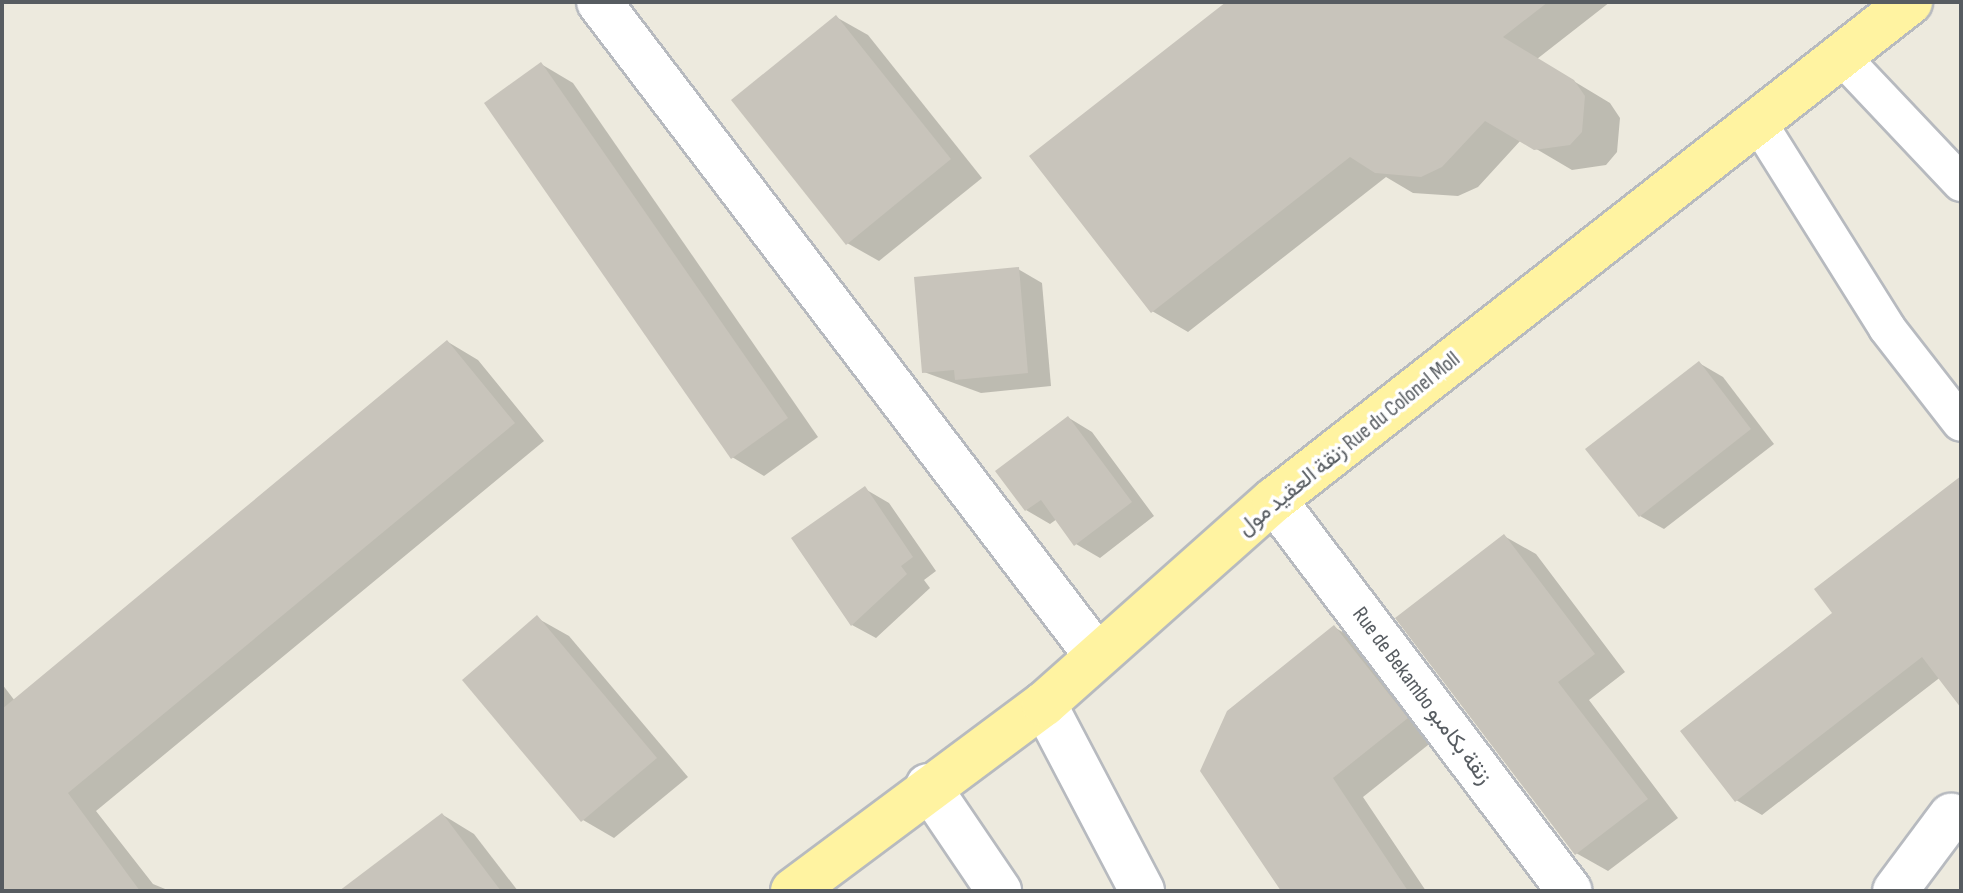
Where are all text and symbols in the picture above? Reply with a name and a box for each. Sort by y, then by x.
street label: زنقة العقيد مول Rue du Colonel Moll [1233,346,1465,542]
street label: Rue de Bekambo زنقة بكامبو [1347,602,1497,790]

